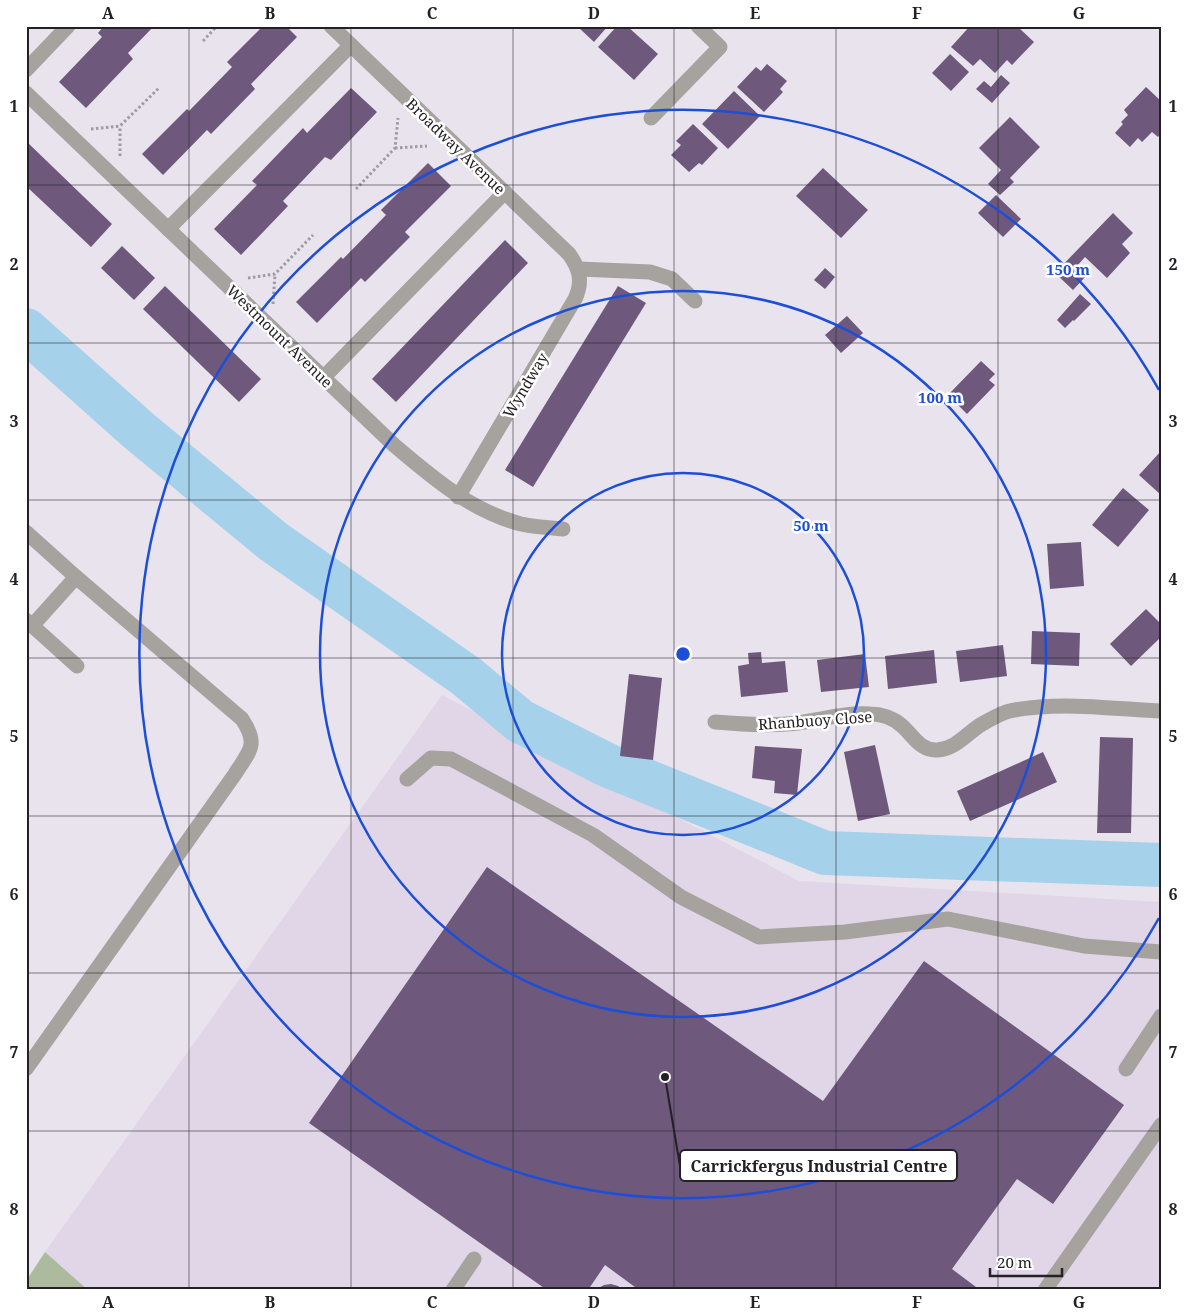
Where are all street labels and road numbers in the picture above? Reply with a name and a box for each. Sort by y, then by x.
street label: Broadway Avenue [402,94,510,198]
street label: Westmount Avenue [223,280,337,392]
street label: Wyndway [498,348,553,421]
street label: Rhanbuoy Close [757,706,873,734]

